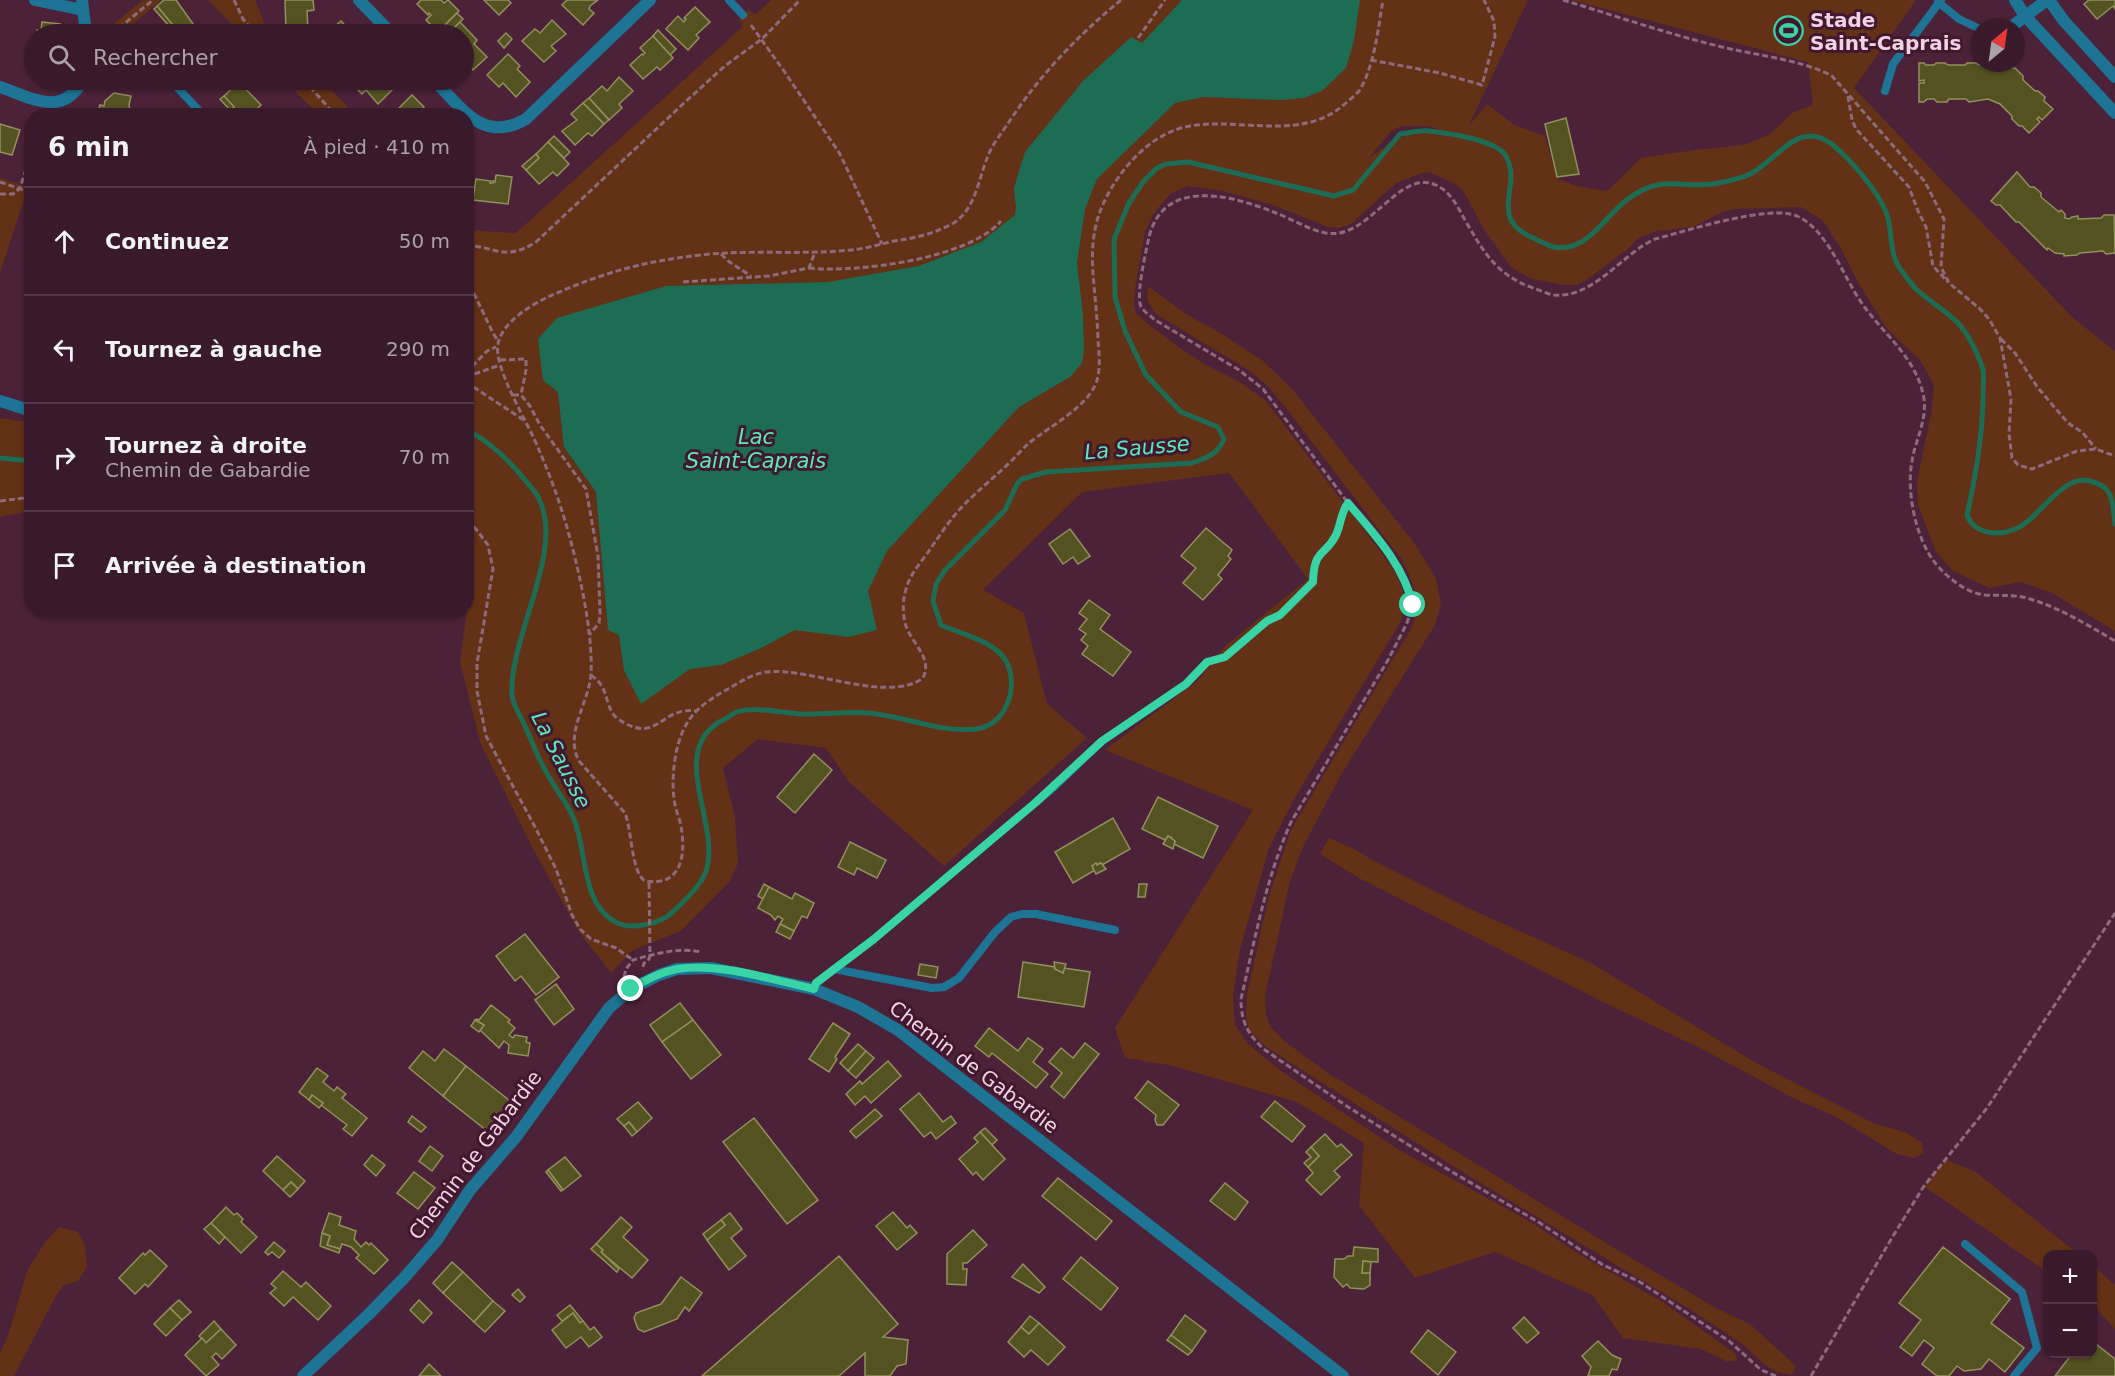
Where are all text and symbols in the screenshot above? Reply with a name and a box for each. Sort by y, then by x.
place label: Stade Saint-Caprais [1810,8,1961,55]
sports icon: Stade Saint-Caprais [1773,15,1805,47]
north arrow [1971,18,2025,72]
search box [24,24,474,90]
icon: search [45,41,78,74]
text: Rechercher [93,45,218,70]
text: 6 min [48,132,130,162]
text: À pied · 410 m [304,135,450,159]
icon: ahead [48,225,81,258]
text: Continuez [105,229,229,254]
text: 50 m [399,229,450,253]
icon: left [48,333,81,366]
text: Tournez à gauche [105,337,322,362]
text: 290 m [386,337,450,361]
water label: Lac Saint-Caprais [686,425,826,473]
water label: La Sausse [1083,431,1191,465]
text: Tournez à droite [105,433,307,458]
icon: right [48,441,81,474]
text: 70 m [399,445,450,469]
text: Chemin de Gabardie [105,458,311,482]
icon: arrive [48,549,81,582]
text: Arrivée à destination [105,553,367,578]
route start [1399,591,1425,617]
water label: La Sausse [526,708,596,812]
route end [617,975,643,1001]
street label: Chemin de Gabardie [885,996,1063,1138]
street label: Chemin de Gabardie [404,1066,546,1244]
map controls [2043,1250,2097,1358]
button: + [2043,1250,2097,1304]
button: − [2043,1304,2097,1358]

